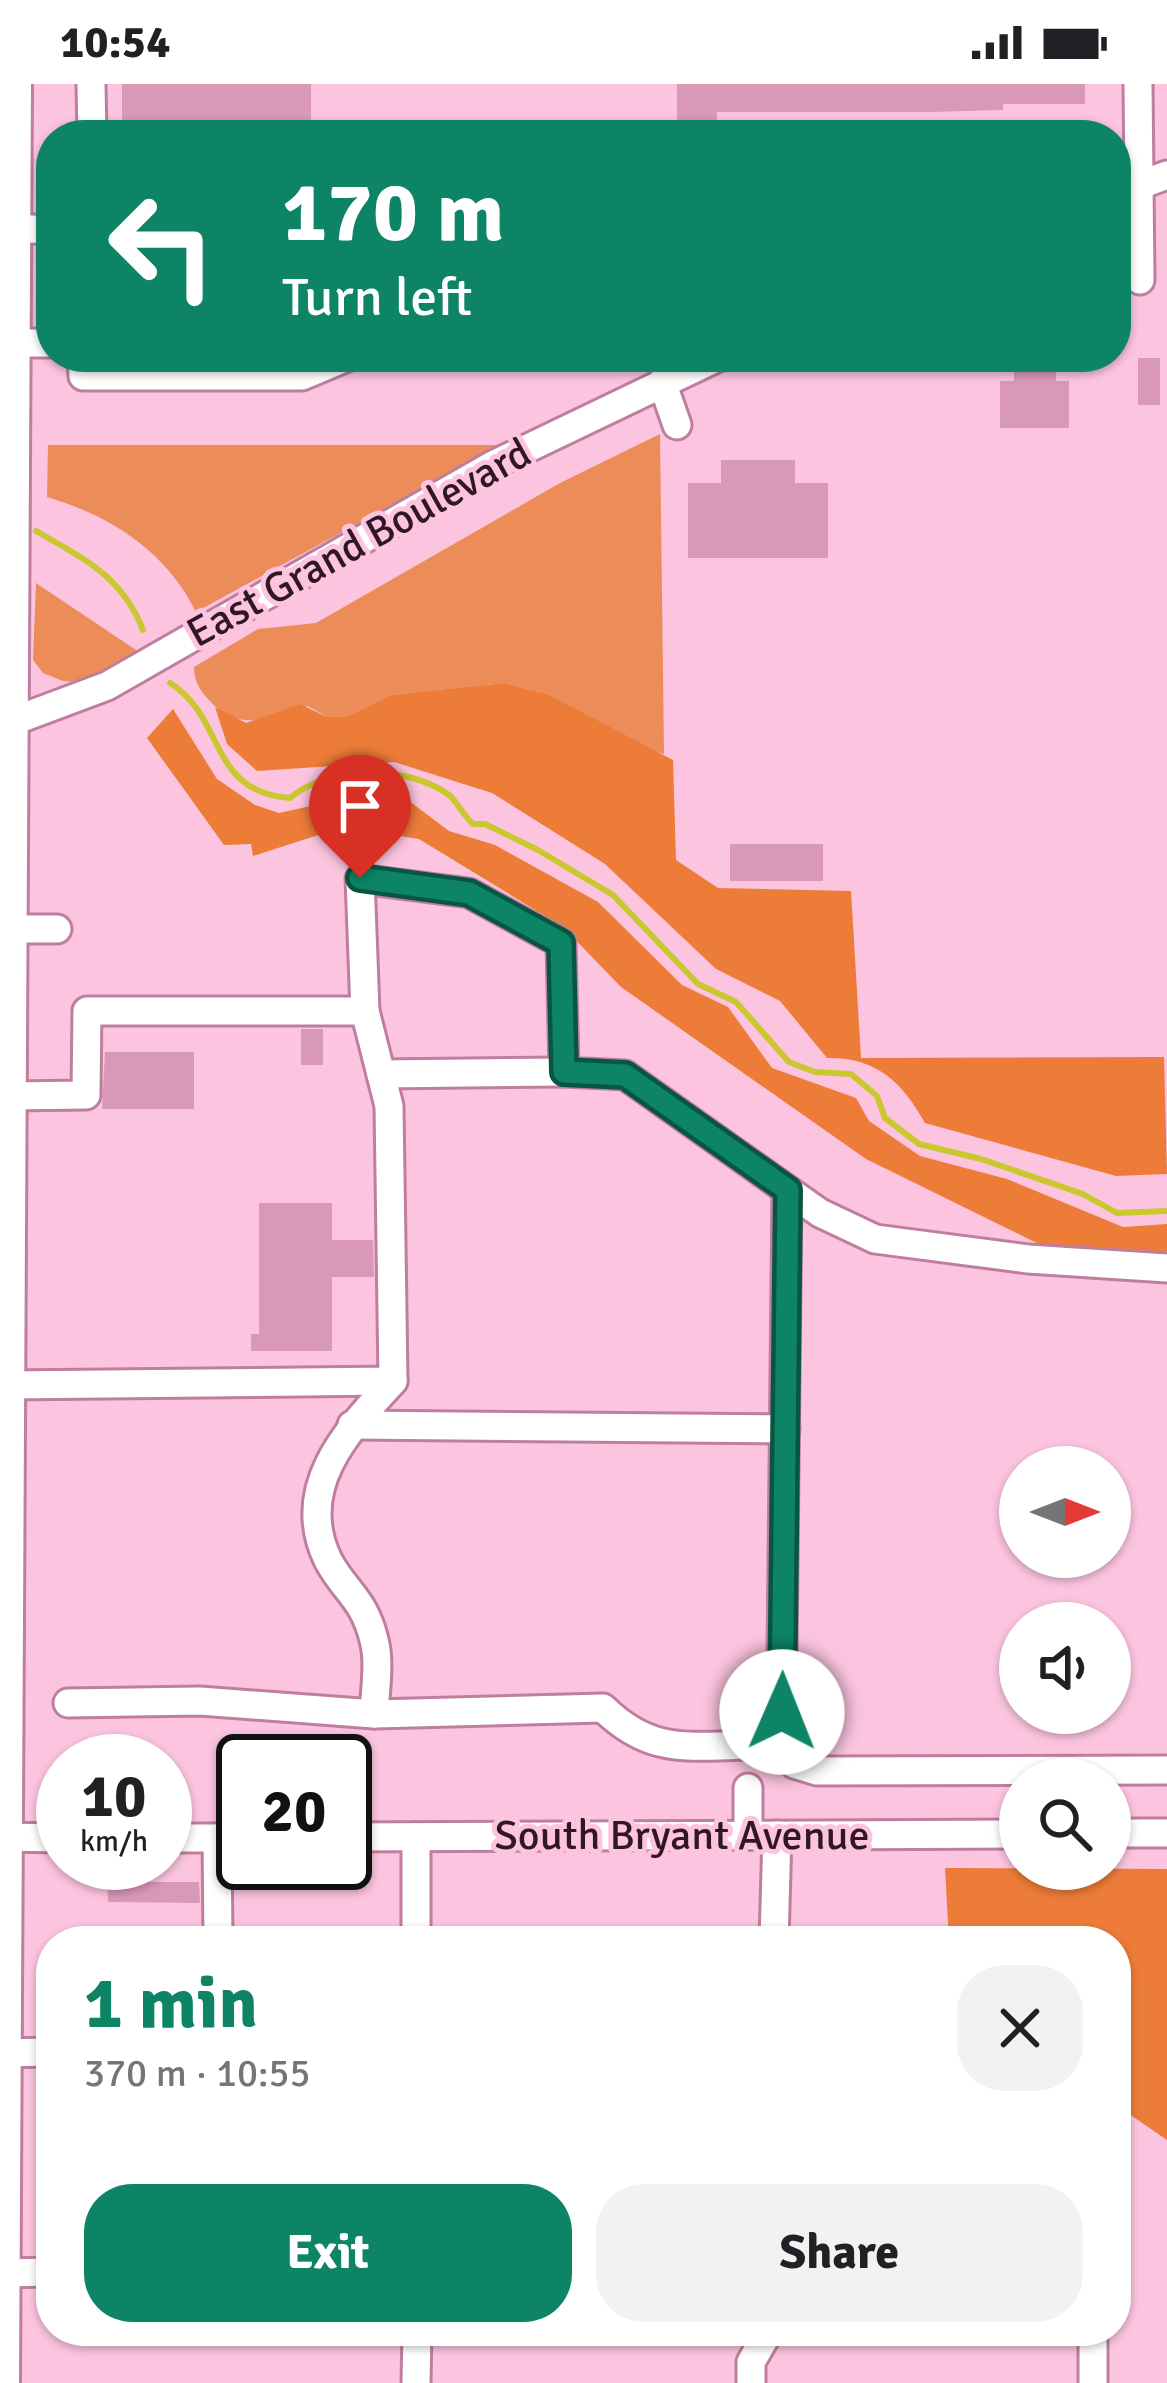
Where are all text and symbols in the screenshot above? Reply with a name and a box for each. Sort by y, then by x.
text: 10:54 [60,15,170,70]
text: 170 m [282,161,504,265]
icon: left [84,168,240,324]
text: Turn left [282,264,472,331]
street label: East Grand Boulevard [178,427,540,659]
pin [309,755,411,878]
icon: arrive [327,773,393,839]
north arrow [999,1446,1131,1578]
map controls [999,1446,1131,1890]
button: sound [999,1602,1131,1734]
position arrow [719,1649,845,1775]
speed limit sign: 20 [216,1734,372,1890]
button: search [999,1758,1131,1890]
text: 10 [82,1760,146,1834]
street label: South Bryant Avenue [495,1810,869,1861]
text: km/h [80,1823,148,1860]
text: 1 min [84,1959,258,2048]
button: close [957,1965,1083,2091]
text: 370 m · 10:55 [84,2049,311,2097]
button: Exit [84,2184,572,2322]
button: Share [596,2184,1083,2322]

